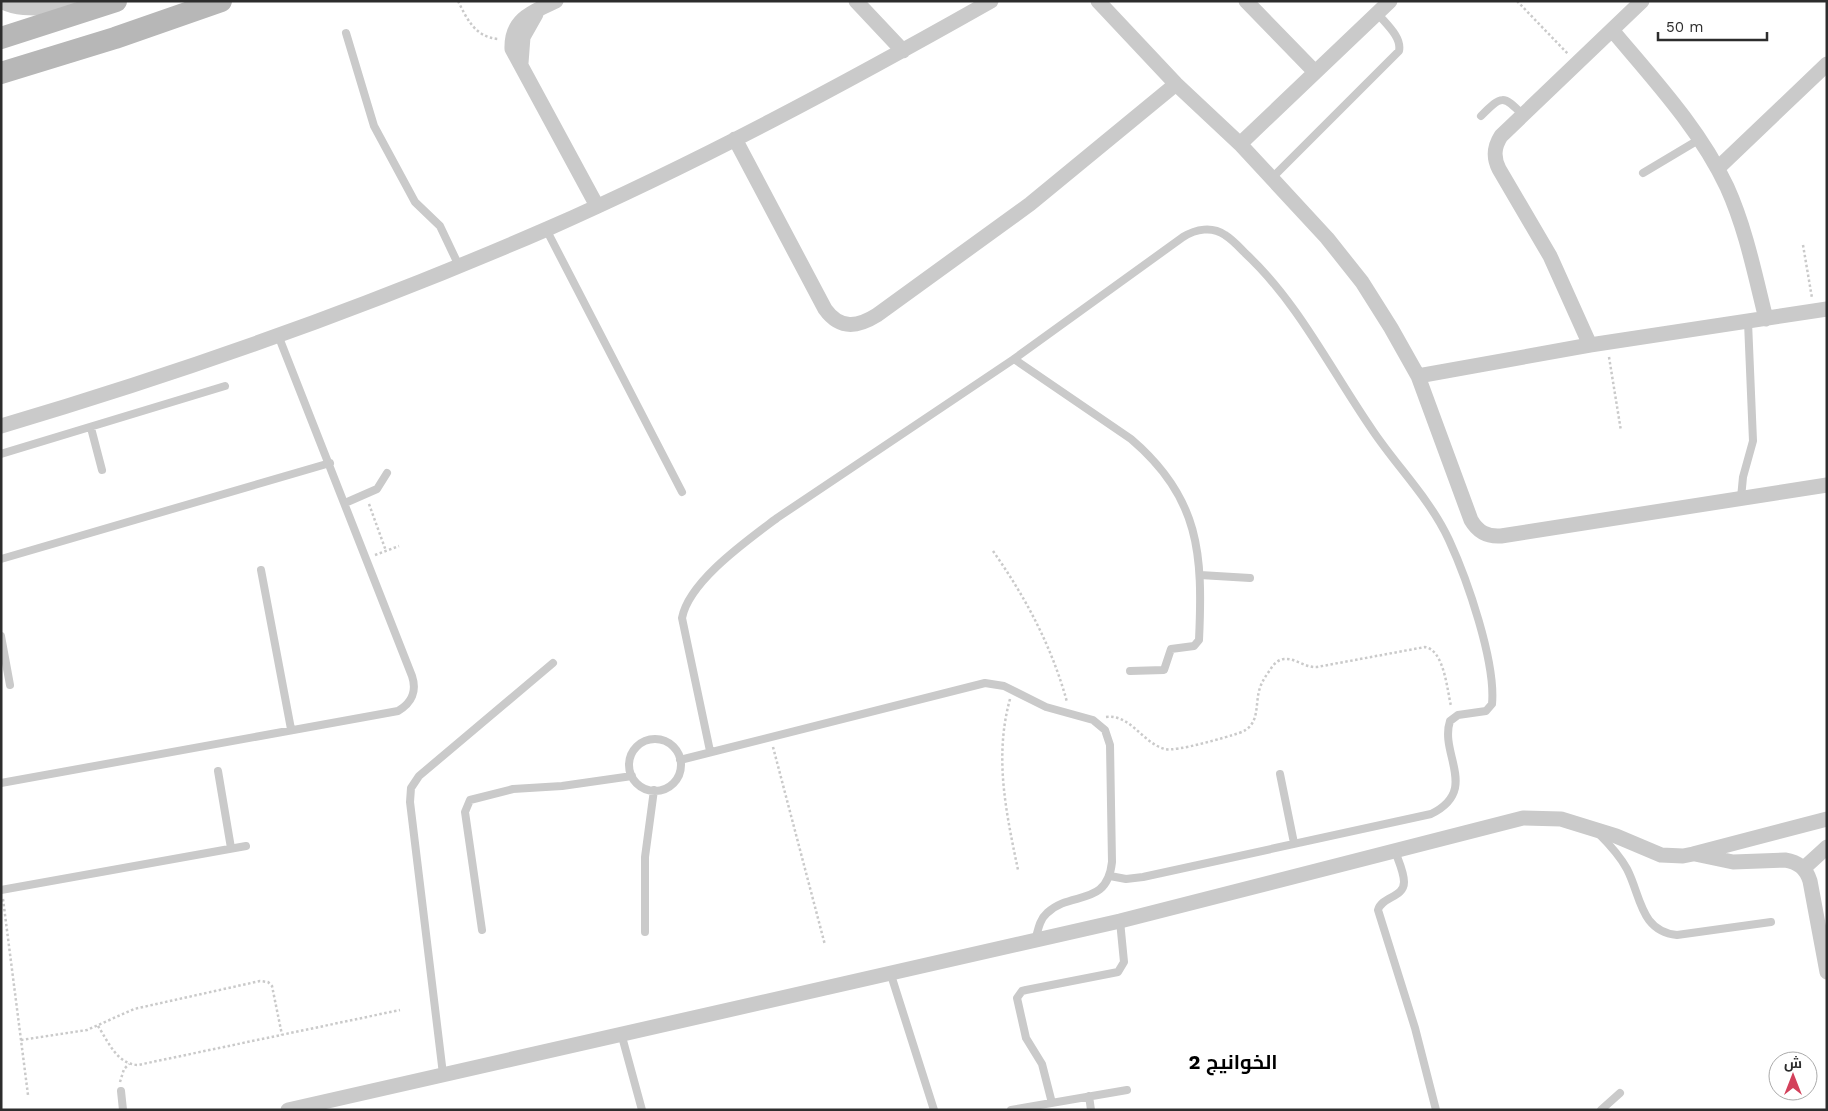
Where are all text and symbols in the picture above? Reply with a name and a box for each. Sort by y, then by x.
scale bar [1658,10,1767,42]
text: 50 m [1666,18,1703,36]
district label: الخوانيج 2 [1188,1050,1278,1076]
north arrow [1768,1051,1818,1101]
text: ش [1784,1055,1802,1072]

